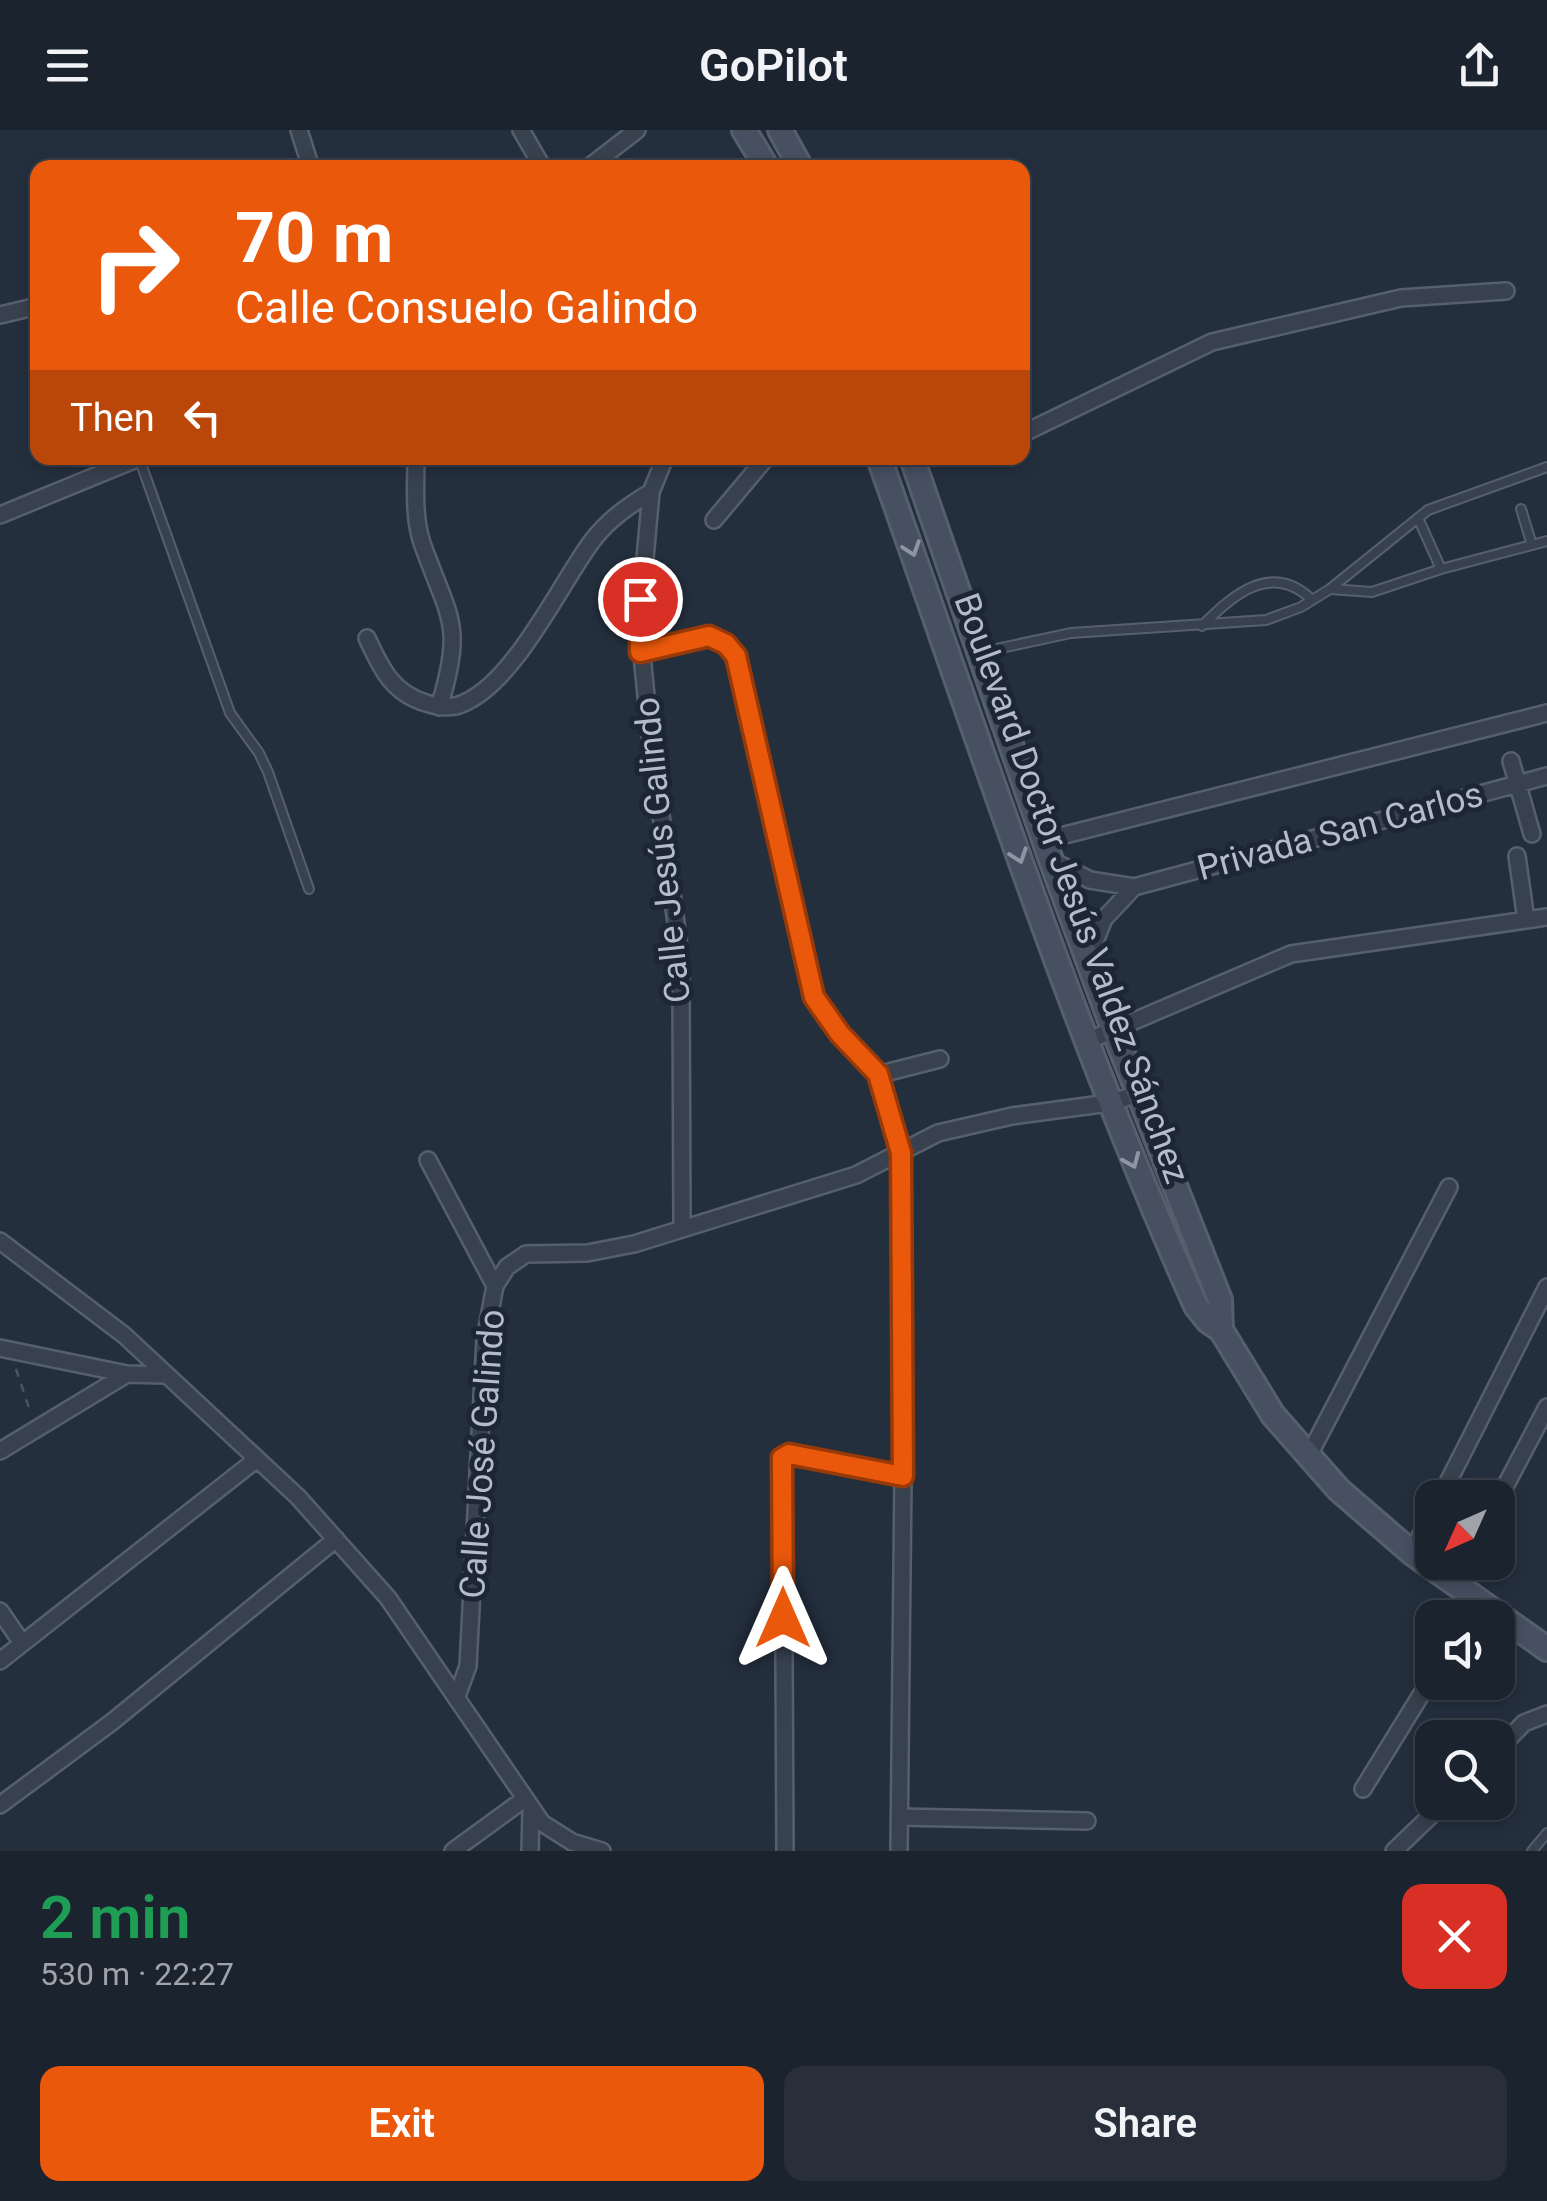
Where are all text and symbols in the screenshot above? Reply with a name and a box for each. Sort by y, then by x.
icon: menu [40,38,95,93]
icon: share [1452,38,1507,93]
text: GoPilot [699,39,848,92]
text: 70 m [235,197,393,279]
icon: right [70,200,200,330]
text: Calle Consuelo Galindo [235,281,698,334]
icon: left [175,390,230,445]
text: Then [70,396,155,440]
one-way arrow [900,540,921,557]
pin [598,557,683,642]
icon: arrive [613,572,668,627]
street label: Boulevard Doctor Jesús Valdez Sánchez [945,588,1198,1189]
street label: Calle Jesús Galindo [626,695,699,1005]
street label: Privada San Carlos [1193,774,1487,889]
one-way arrow [1008,847,1028,864]
one-way arrow [1121,1151,1141,1169]
street label: Calle José Galindo [452,1308,513,1600]
north arrow [1415,1480,1515,1580]
map controls [1415,1480,1515,1820]
position arrow [731,1566,835,1670]
button: sound [1415,1600,1515,1700]
button: search [1415,1720,1515,1820]
text: 2 min [40,1882,190,1953]
button: close [1402,1884,1507,1989]
text: 530 m · 22:27 [40,1955,234,1993]
button: Exit [40,2066,764,2181]
button: Share [784,2066,1507,2181]

